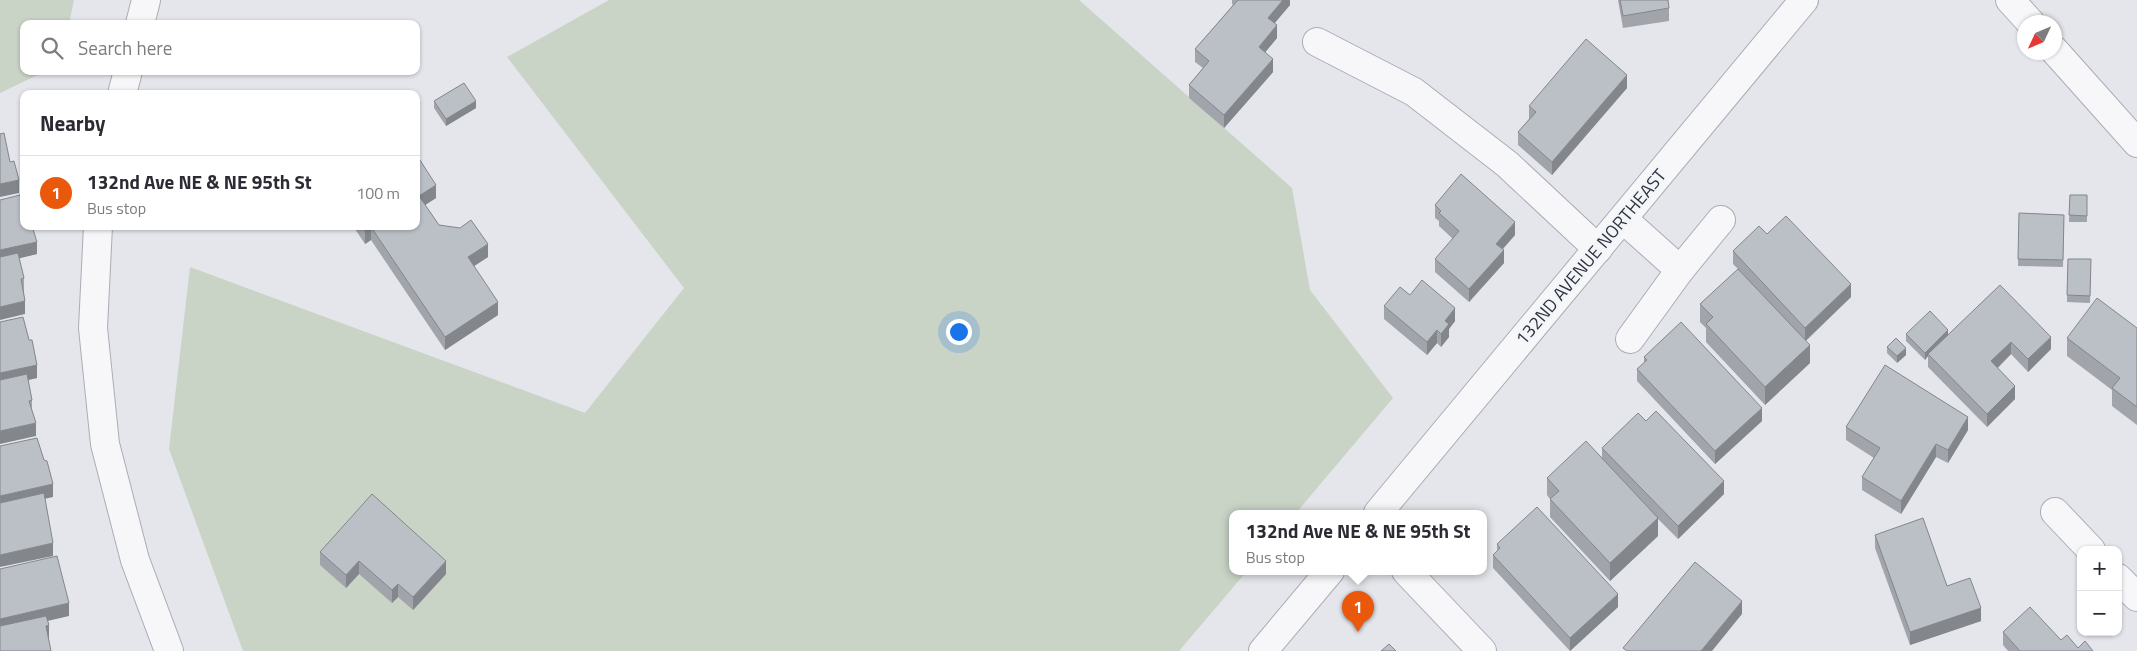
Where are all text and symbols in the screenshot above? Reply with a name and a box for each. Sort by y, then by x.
north arrow [2017,15,2062,60]
search box [20,20,420,75]
text: Search here [78,33,172,62]
icon: search [38,34,66,62]
text: Nearby [40,107,105,139]
street label: 132ND AVENUE NORTHEAST [1509,162,1673,351]
text: 132nd Ave NE & NE 95th St [87,167,312,196]
text: 1 [52,181,60,205]
text: 100 m [356,181,400,205]
text: Bus stop [87,196,146,220]
your location [946,319,972,345]
popup [1229,510,1487,575]
text: 132nd Ave NE & NE 95th St [1246,516,1470,545]
text: Bus stop [1246,545,1305,569]
map controls [2077,546,2122,636]
button: + [2077,546,2122,591]
pin: 1 [1342,591,1374,632]
button: − [2077,591,2122,636]

